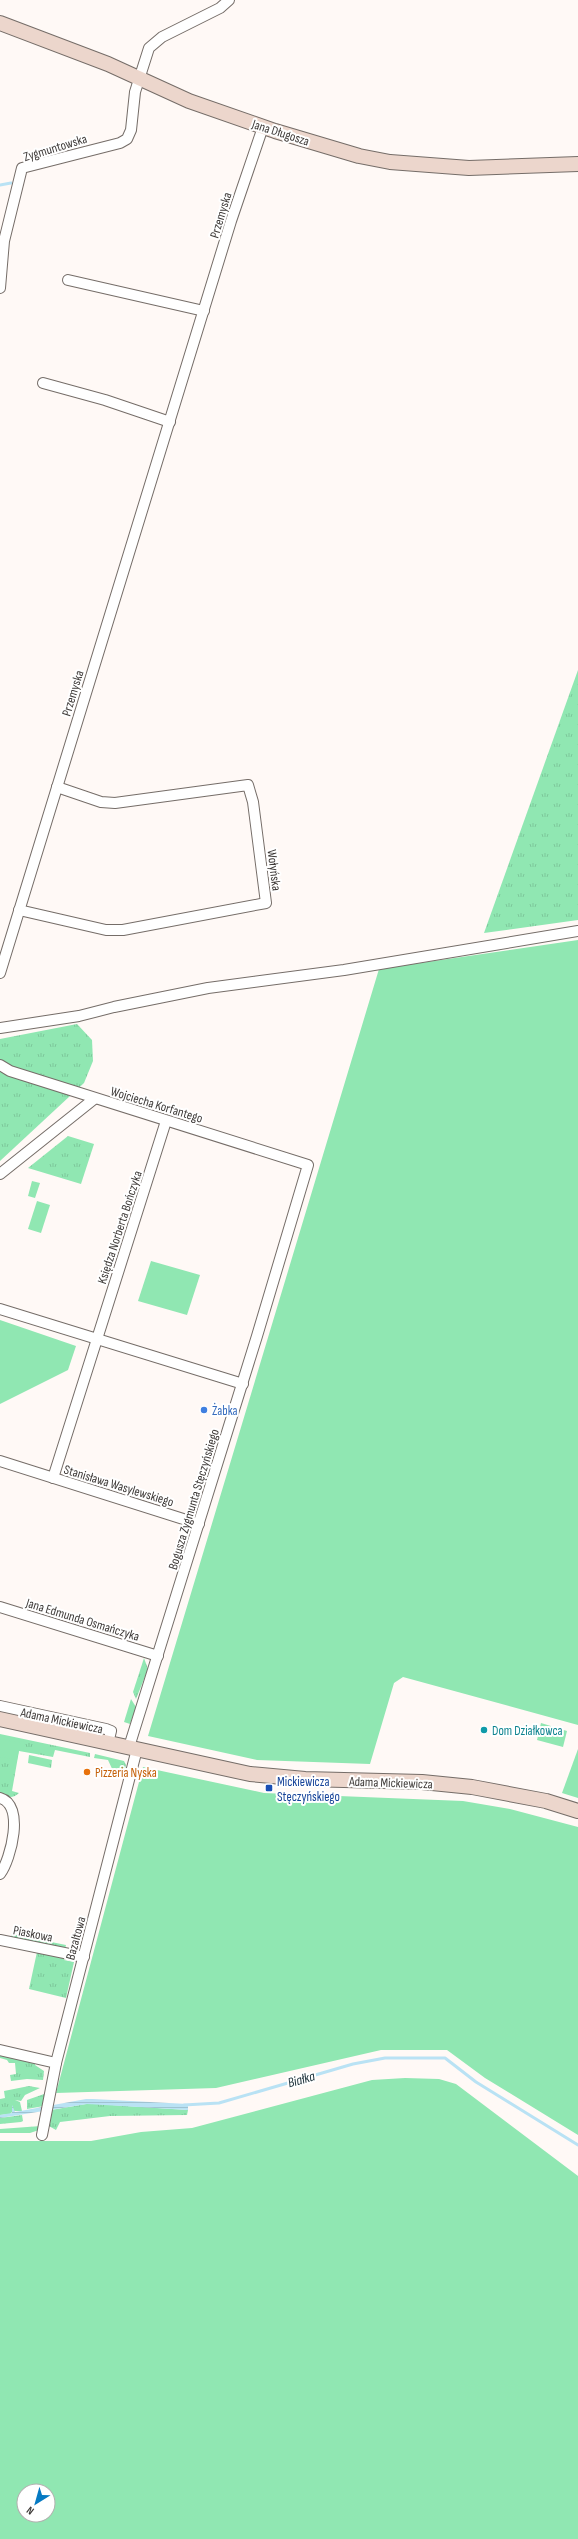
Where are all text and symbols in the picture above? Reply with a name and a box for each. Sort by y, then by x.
street label: Jana Długosza [249,116,311,150]
street label: Zygmuntowska [22,131,89,165]
street label: Przemyska [206,191,235,240]
street label: Przemyska [58,669,87,718]
street label: Wołyńska [264,849,284,892]
street label: Wojciecha Korfantego [109,1083,205,1127]
street label: Księdza Norberta Bończyka [94,1169,146,1286]
place label: Żabka [212,1402,238,1419]
marker: Żabka [199,1405,209,1415]
street label: Bogusza Zygmunta Stęczyńskiego [165,1427,223,1572]
street label: Stanisława Wasylewskiego [62,1462,176,1510]
street label: Jana Edmunda Osmańczyka [23,1595,141,1645]
street label: Adama Mickiewicza [18,1704,104,1737]
place label: Dom Działkowca [492,1723,562,1739]
marker: Dom Działkowca [479,1725,489,1735]
place label: Pizzeria Nyska [95,1765,157,1781]
marker: Pizzeria Nyska [82,1767,92,1777]
place label: Mickiewicza Stęczyńskiego [277,1774,340,1805]
street label: Adama Mickiewicza [348,1774,433,1792]
marker: Mickiewicza Stęczyńskiego [264,1783,274,1793]
street label: Bazaltowa [63,1915,89,1962]
street label: Piaskowa [12,1922,54,1946]
water label: Białka [286,2067,317,2091]
north arrow [16,2483,56,2523]
text: N [24,2504,37,2518]

